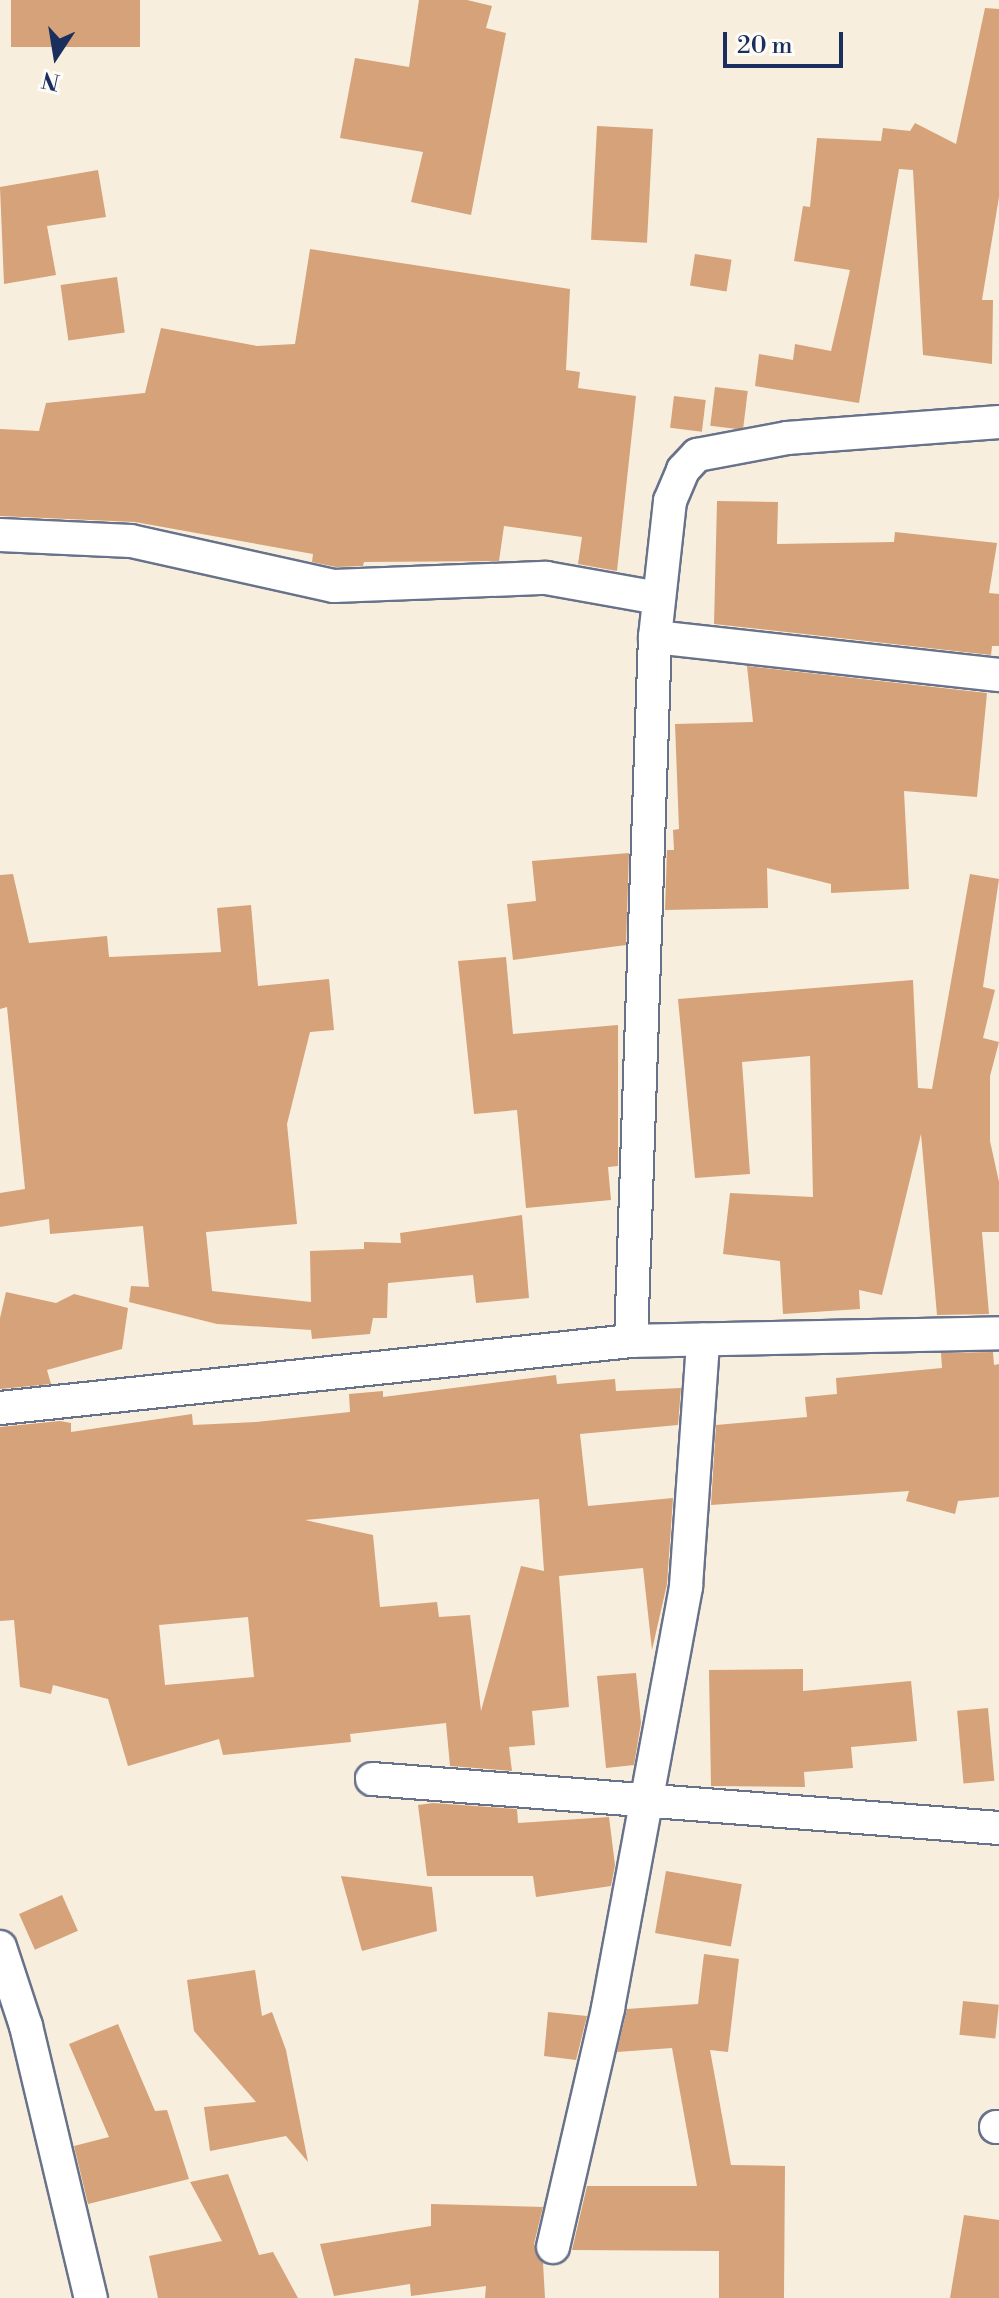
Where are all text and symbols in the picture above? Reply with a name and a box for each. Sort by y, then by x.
north arrow [16,16,96,96]
scale bar [727,16,847,66]
text: 20 m [737,31,793,61]
text: N [40,65,62,95]

